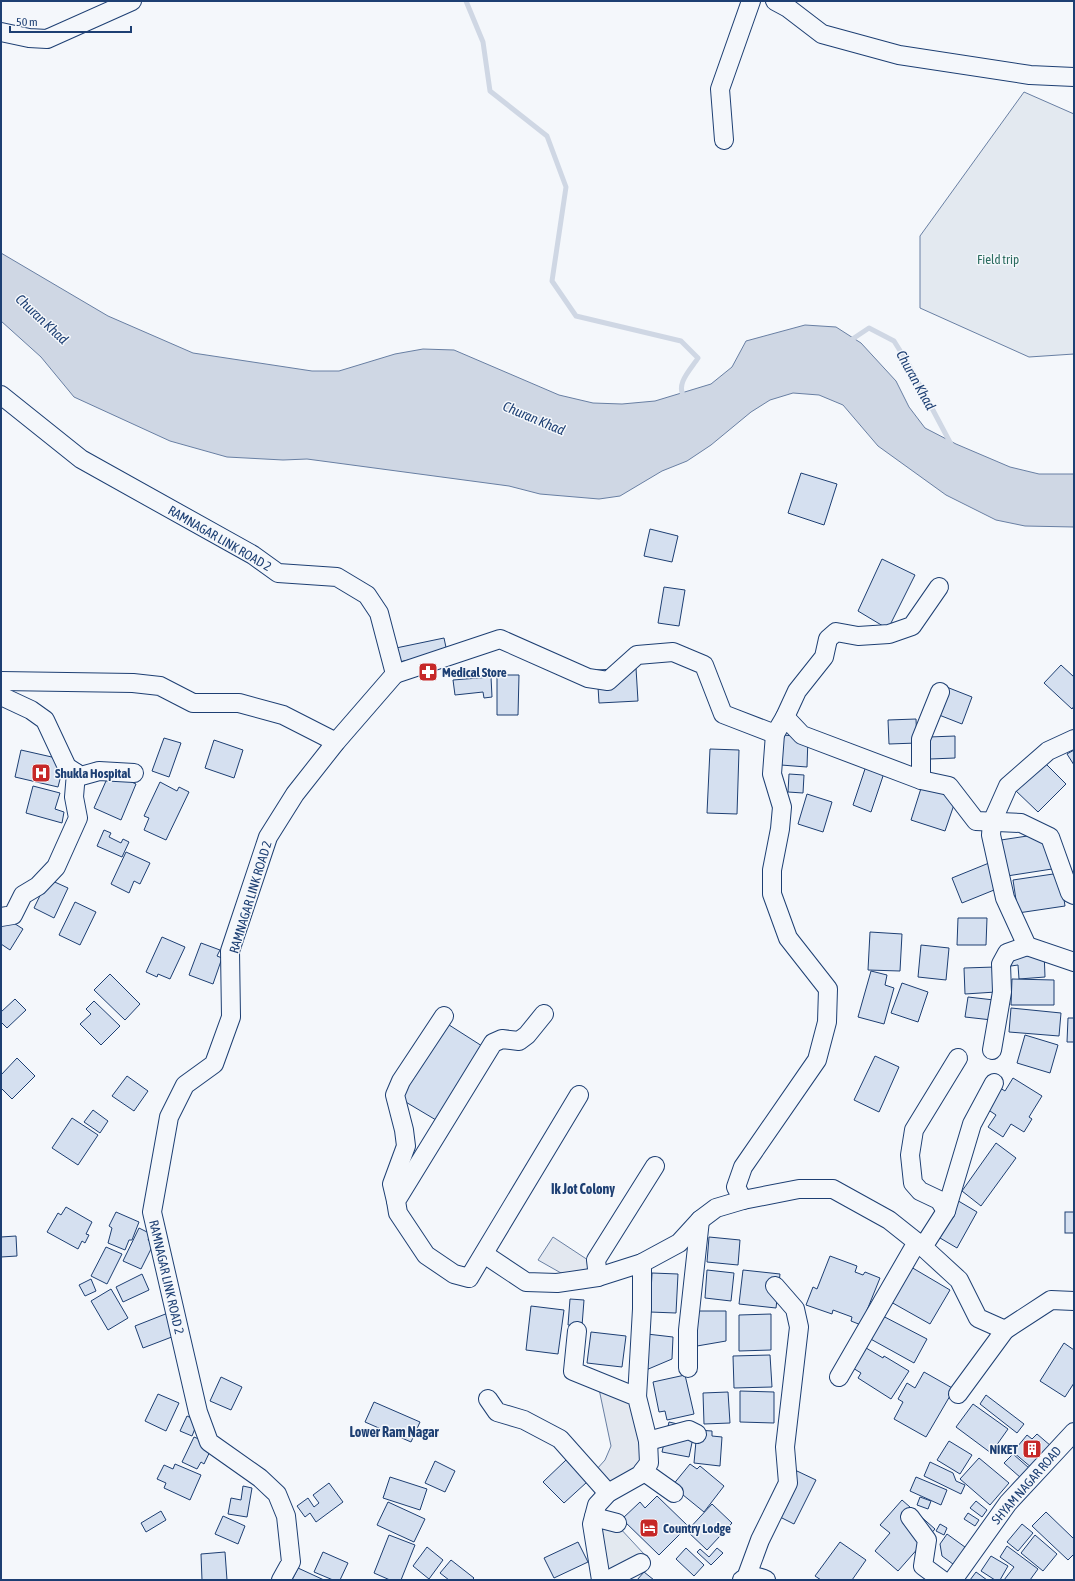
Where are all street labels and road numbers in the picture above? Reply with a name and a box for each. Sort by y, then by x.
street label: RAMNAGAR LINK ROAD 2 [165,503,274,574]
street label: RAMNAGAR LINK ROAD 2 [226,839,275,955]
street label: RAMNAGAR LINK ROAD 2 [146,1219,187,1336]
street label: SHYAM NAGAR ROAD [989,1443,1064,1527]

